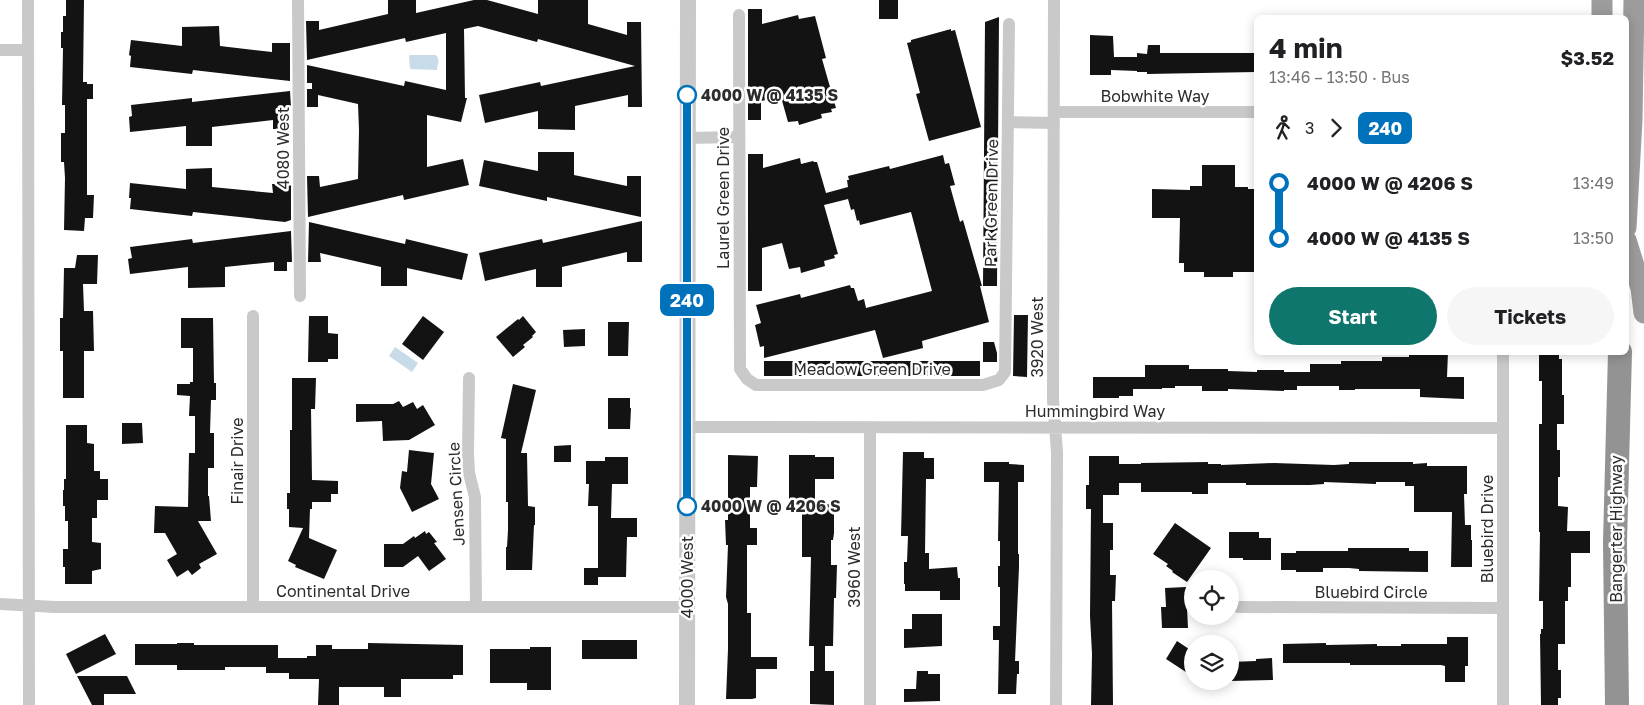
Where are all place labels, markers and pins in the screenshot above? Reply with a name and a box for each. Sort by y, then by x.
marker: 4000 W @ 4135 S [677,85,697,105]
place label: 4000 W @ 4135 S [701,85,838,105]
marker: 4000 W @ 4206 S [677,496,697,516]
place label: 4000 W @ 4206 S [701,496,841,516]

